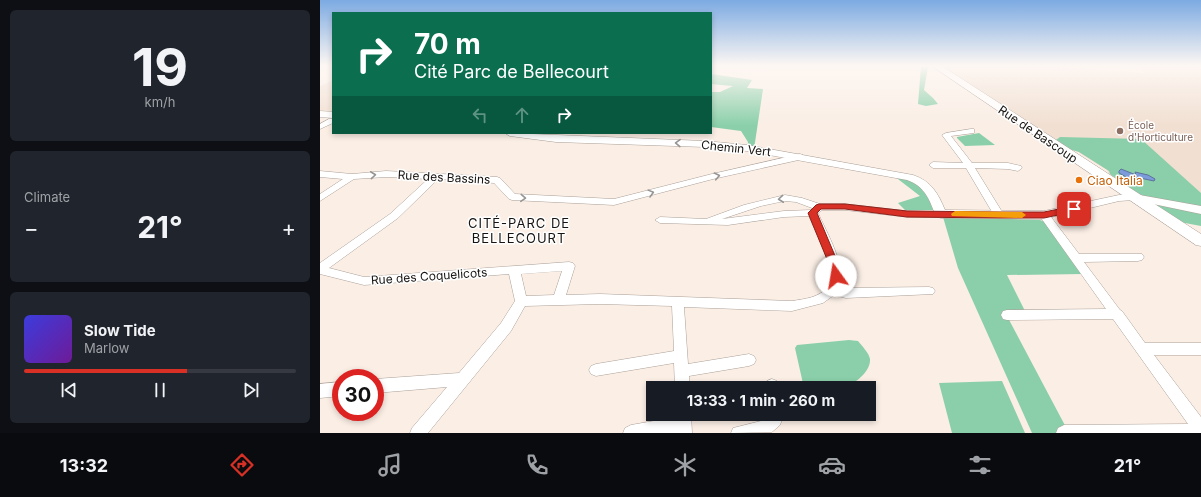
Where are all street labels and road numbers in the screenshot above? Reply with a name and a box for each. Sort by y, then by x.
street label: Rue de Bascoup [996,102,1080,166]
street label: Chemin Vert [700,137,772,159]
street label: Rue des Bassins [397,167,491,187]
street label: Rue des Coquelicots [370,264,488,288]

